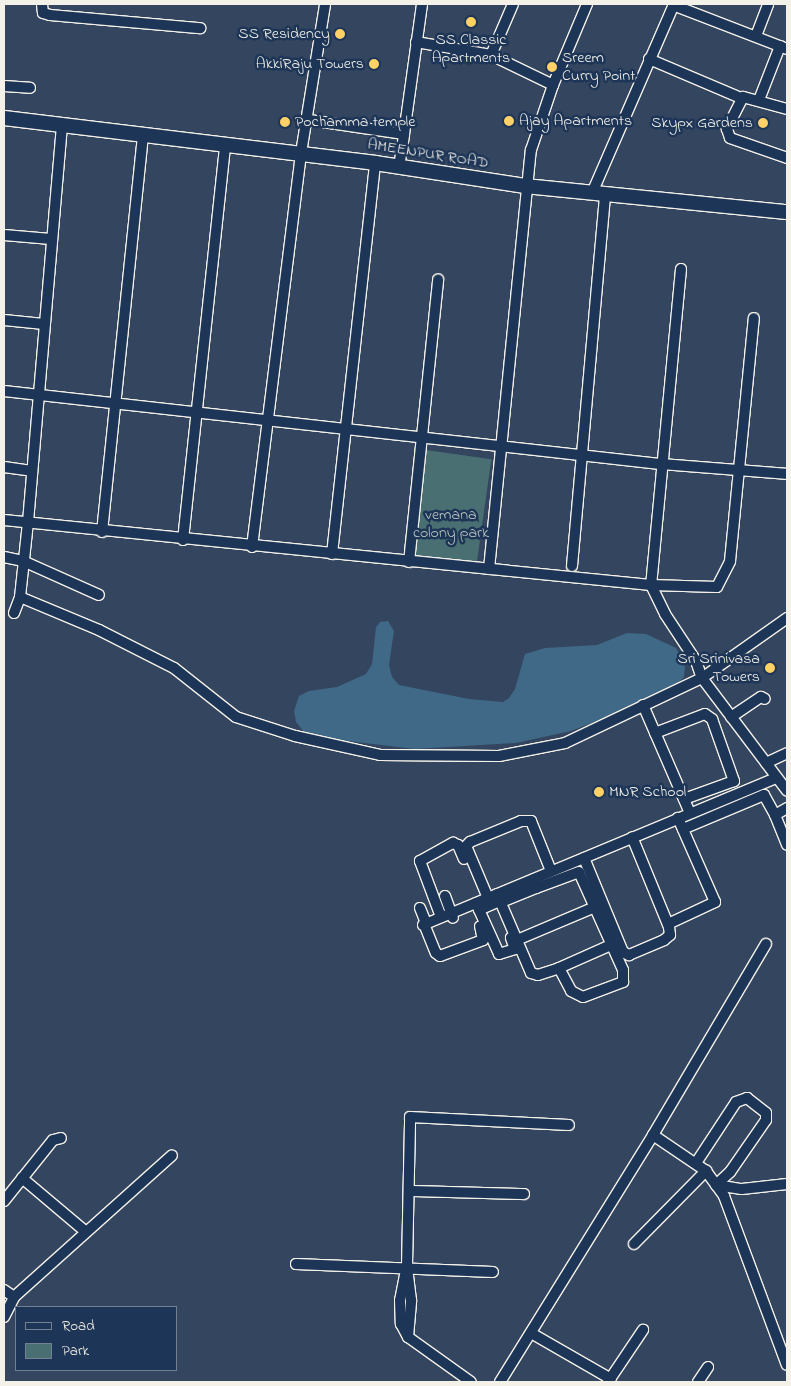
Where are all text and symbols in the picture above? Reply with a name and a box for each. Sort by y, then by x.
marker: SS Classic Apartments [465,16,477,28]
place label: SS Residency [238,24,330,44]
marker: SS Residency [334,28,346,40]
place label: SS Classic Apartments [432,30,510,68]
place label: Sreem Curry Point [562,48,635,86]
place label: AkkiRaju Towers [256,54,364,74]
marker: AkkiRaju Towers [368,58,380,70]
marker: Sreem Curry Point [546,61,558,73]
place label: Ajay Apartments [519,111,632,131]
place label: Pochamma temple [295,112,415,132]
place label: Skypx Gardens [651,113,753,133]
marker: Ajay Apartments [503,115,515,127]
marker: Pochamma temple [279,116,291,128]
marker: Skypx Gardens [757,117,769,129]
street label: AMEENPUR ROAD [366,135,490,173]
park label: vemana colony park [413,505,489,543]
place label: Sri Srinivasa Towers [677,649,760,687]
marker: Sri Srinivasa Towers [764,662,776,674]
place label: MNR School [609,782,686,802]
marker: MNR School [593,786,605,798]
legend [15,1306,178,1371]
text: Road [62,1315,95,1337]
text: Park [62,1340,89,1362]

